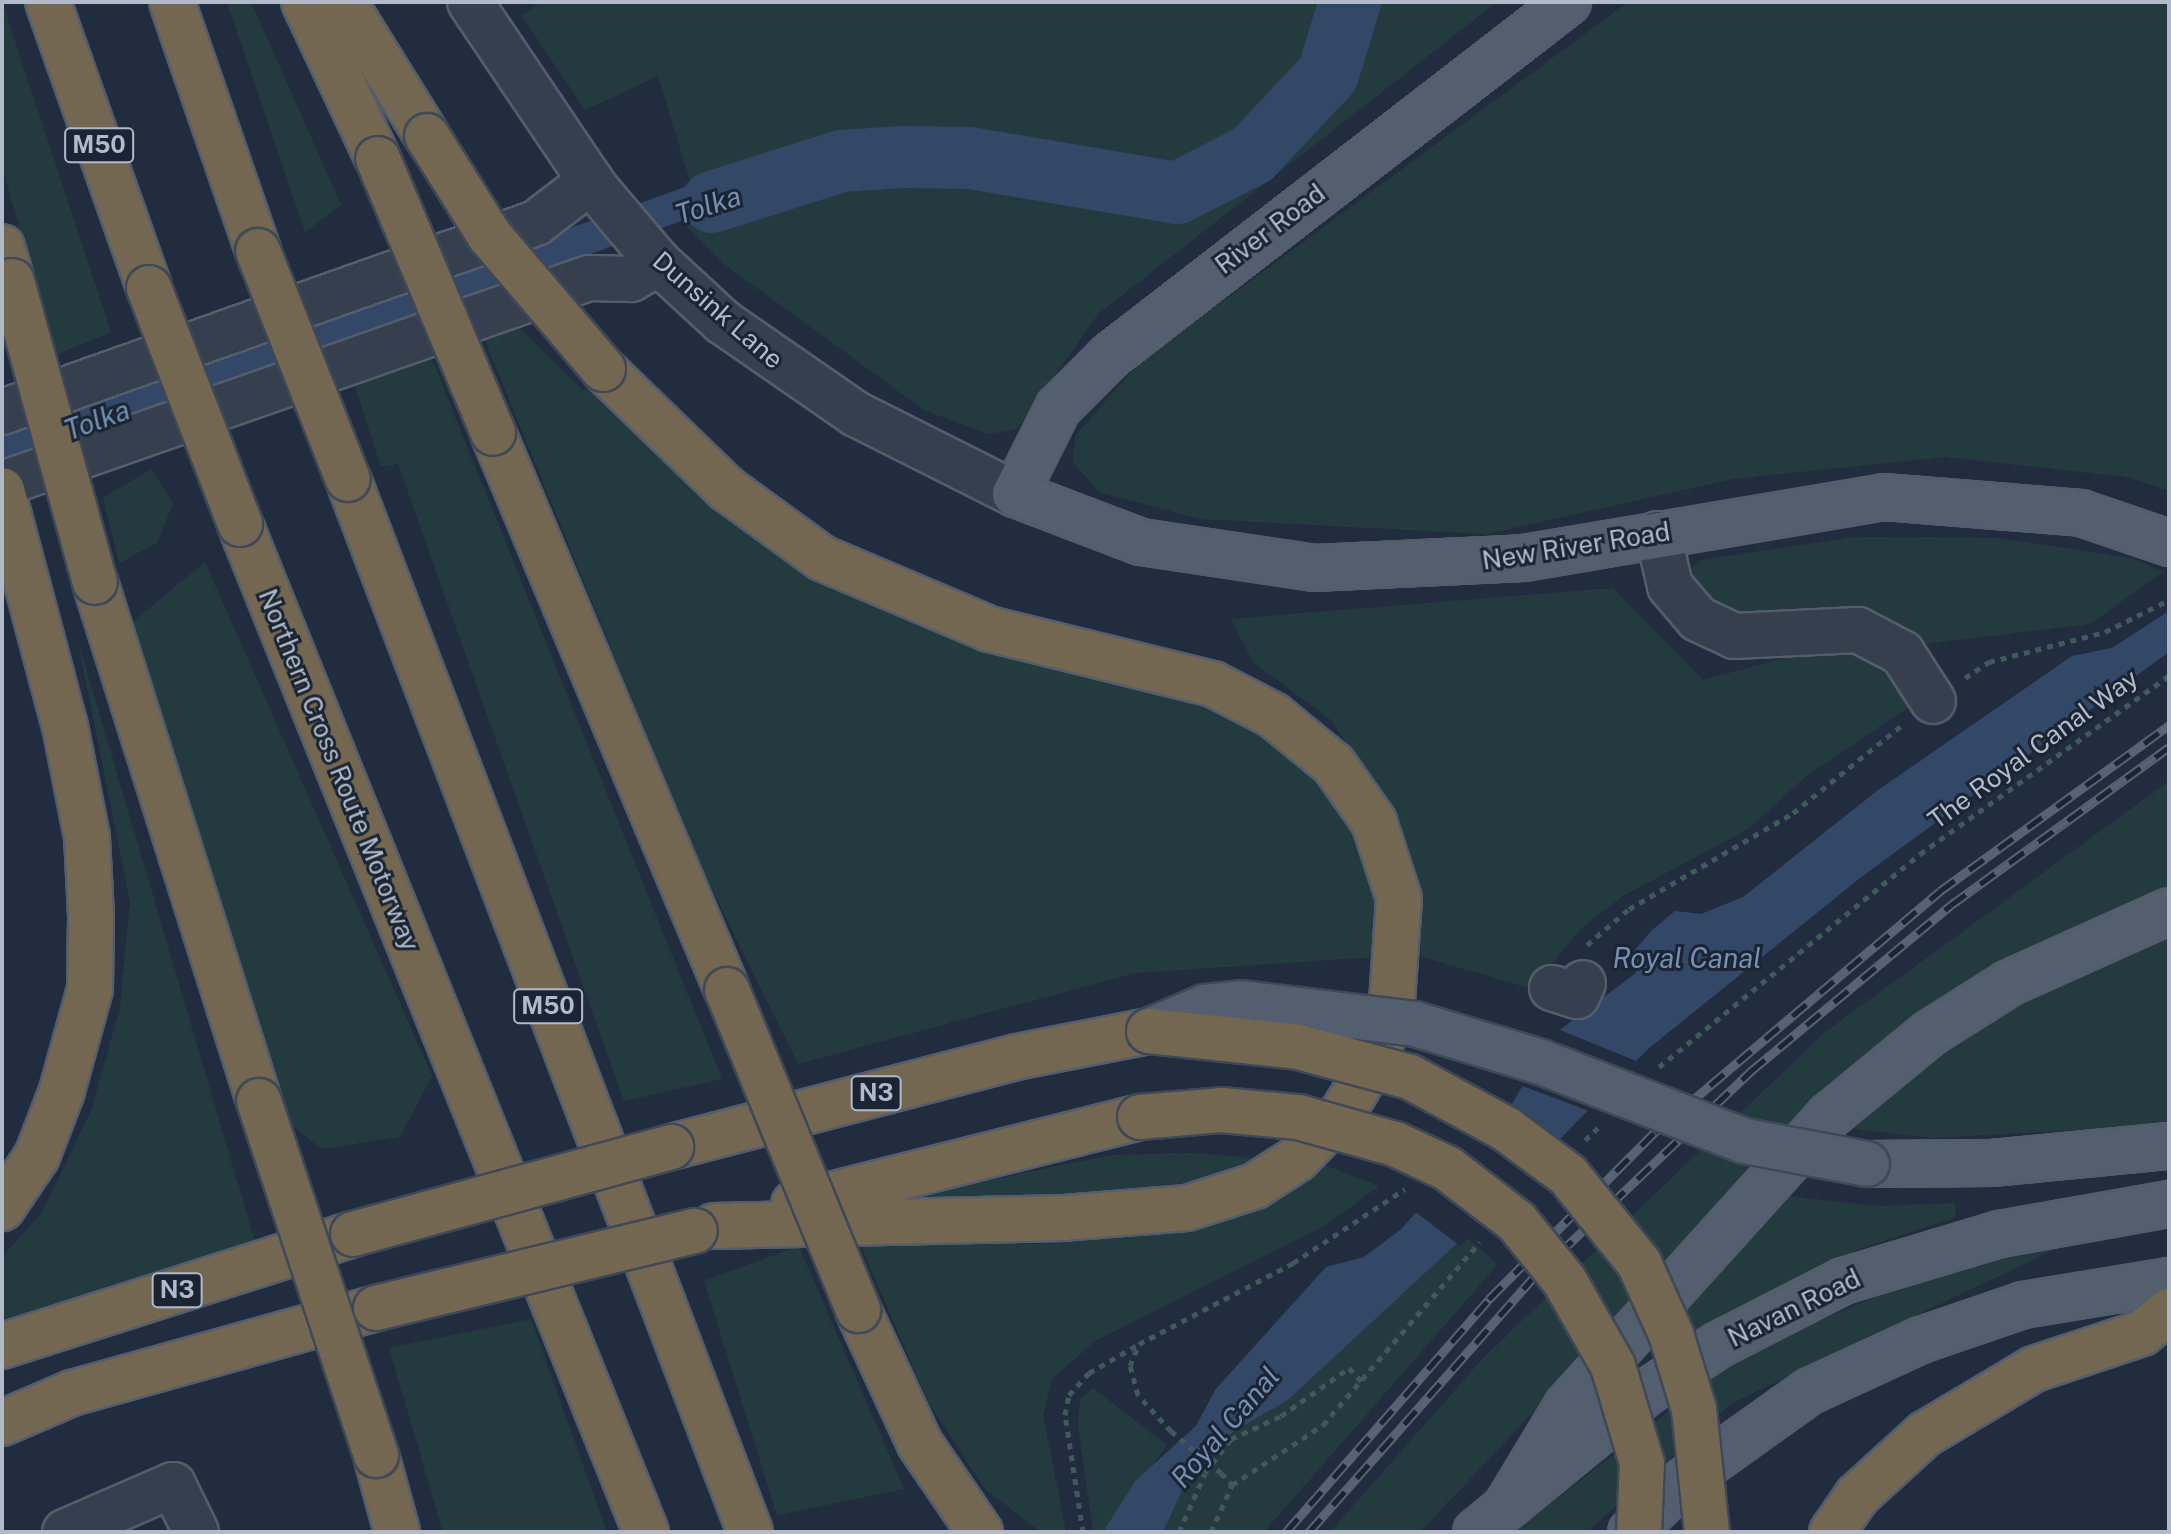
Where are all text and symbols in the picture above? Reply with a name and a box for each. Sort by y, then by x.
road number: M50 [63,125,135,165]
street label: River Road [1209,178,1331,280]
water label: Tolka [671,179,745,231]
street label: Dunsink Lane [646,245,790,375]
water label: Tolka [60,393,134,447]
street label: New River Road [1480,516,1672,576]
street label: Northern Cross Route Motorway [252,584,426,956]
street label: The Royal Canal Way [1922,662,2144,836]
water label: Royal Canal [1613,941,1761,975]
road number: M50 [512,986,584,1026]
road number: N3 [850,1073,902,1113]
street label: Navan Road [1723,1263,1865,1353]
road number: N3 [151,1270,203,1310]
water label: Royal Canal [1163,1360,1287,1494]

